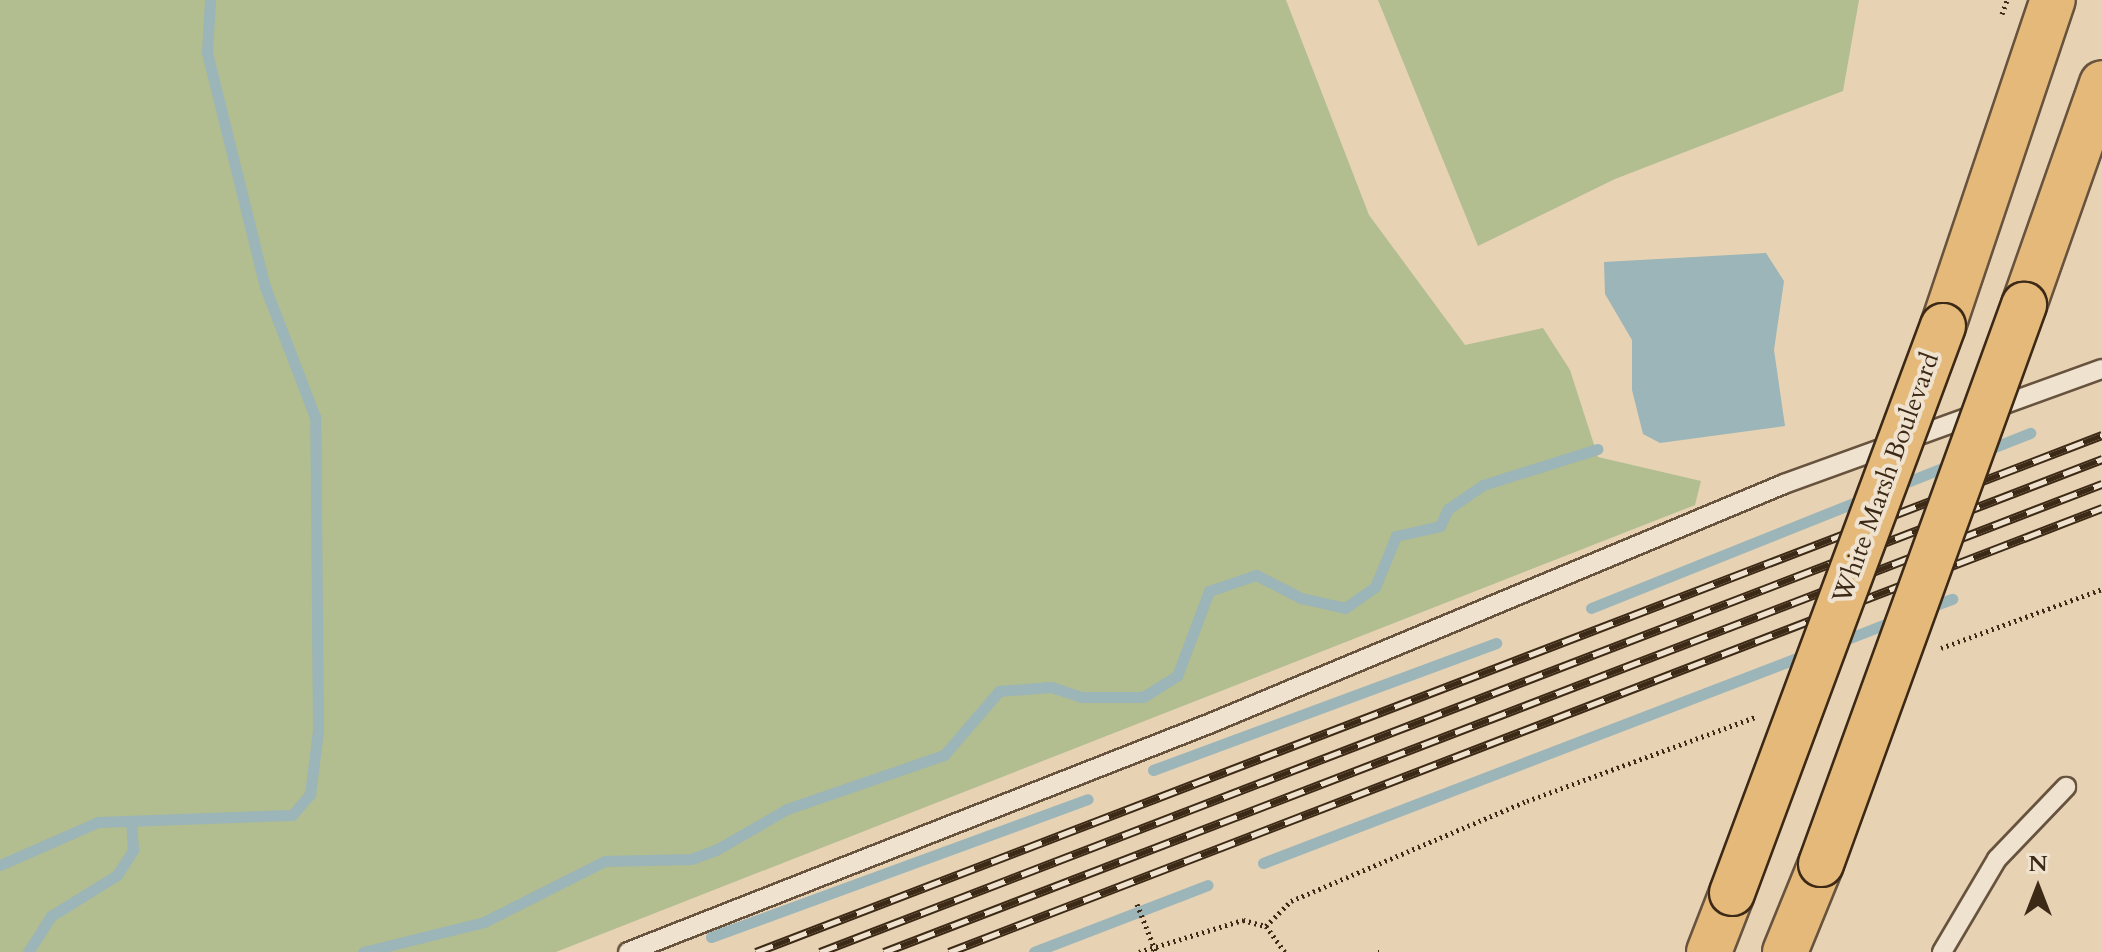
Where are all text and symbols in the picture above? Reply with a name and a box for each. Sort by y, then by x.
street label: White Marsh Boulevard [1826,348,1946,608]
north arrow [1998,848,2078,928]
text: N [2028,849,2048,879]

